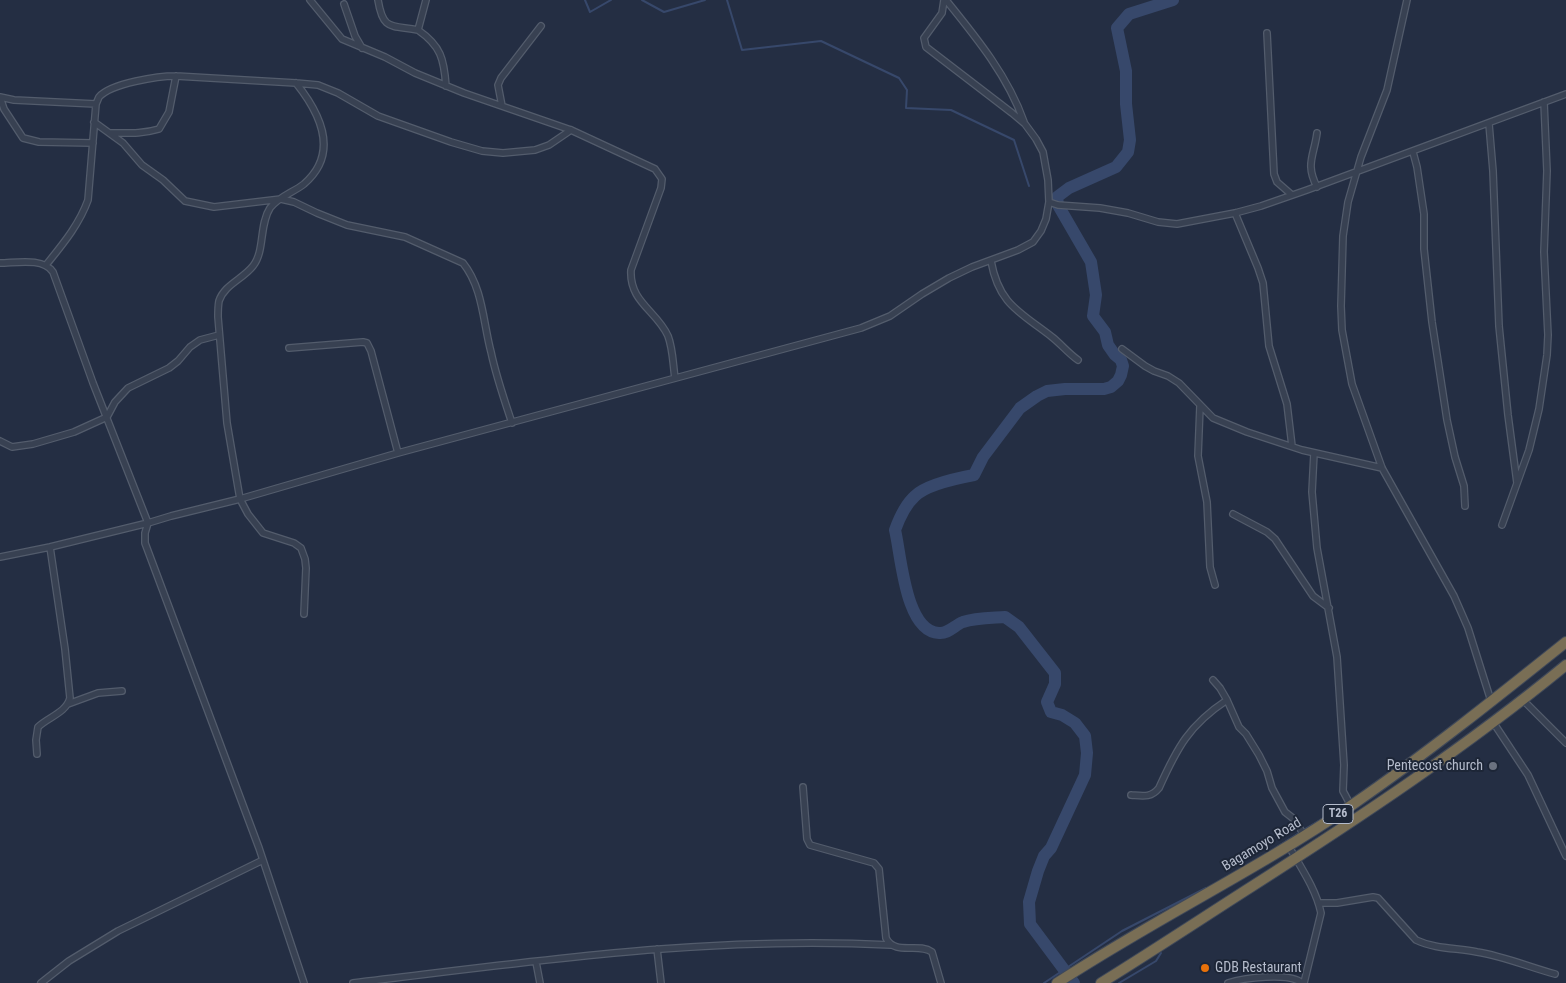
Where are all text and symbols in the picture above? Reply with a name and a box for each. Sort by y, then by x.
place label: Pentecost church [1387,758,1483,774]
marker: Pentecost church [1487,760,1499,772]
road number: T26 [1323,804,1353,824]
street label: Bagamoyo Road [1219,815,1305,875]
place label: GDB Restaurant [1215,960,1302,976]
marker: GDB Restaurant [1199,962,1211,974]

